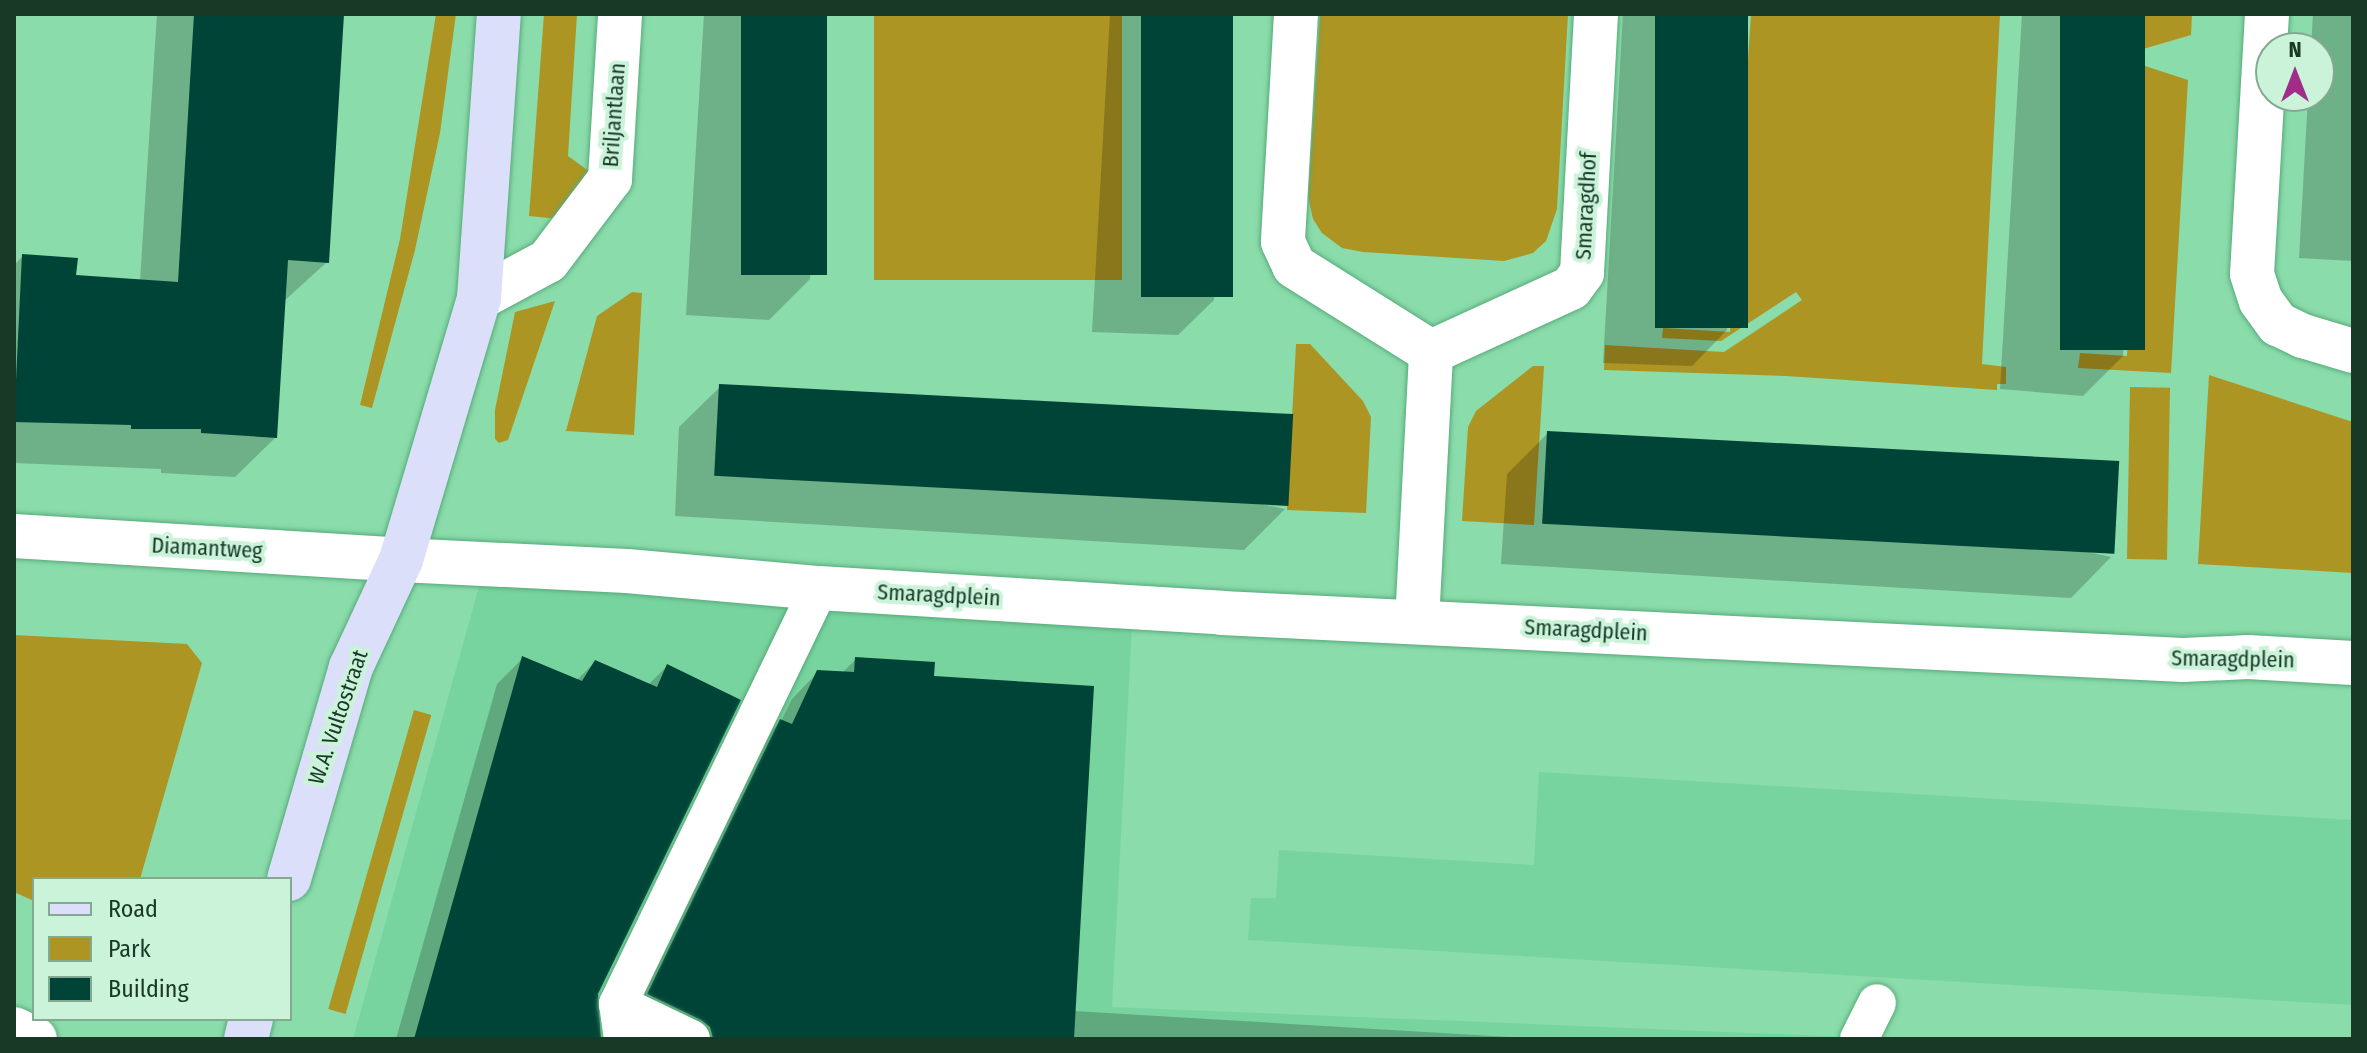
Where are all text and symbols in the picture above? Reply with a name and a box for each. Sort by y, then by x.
north arrow [2255,32,2335,112]
text: N [2288,36,2302,63]
street label: Briljantlaan [597,62,631,168]
street label: Smaragdhof [1570,151,1602,261]
street label: Diamantweg [151,532,263,564]
street label: Smaragdplein [877,579,1001,611]
street label: Smaragdplein [1524,614,1648,646]
street label: Smaragdplein [2171,645,2295,673]
street label: W.A. Vultostraat [303,646,373,788]
legend [32,877,292,1021]
text: Road [108,895,158,923]
text: Park [108,935,151,963]
text: Building [108,975,189,1003]

